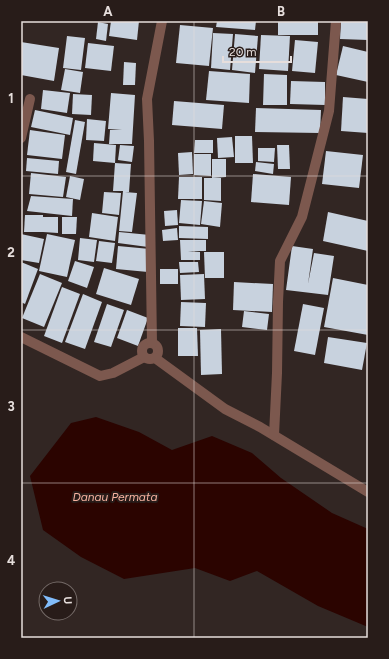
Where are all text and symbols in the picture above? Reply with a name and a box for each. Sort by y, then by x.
text: A [103,4,113,19]
text: B [277,4,285,19]
scale bar [223,38,291,64]
text: 20 m [229,45,257,59]
text: 1 [8,91,14,106]
text: 2 [7,245,15,260]
text: 3 [7,399,15,414]
water label: Danau Permata [72,490,158,504]
text: 4 [7,553,15,568]
north arrow [38,581,78,621]
text: U [61,596,74,605]

